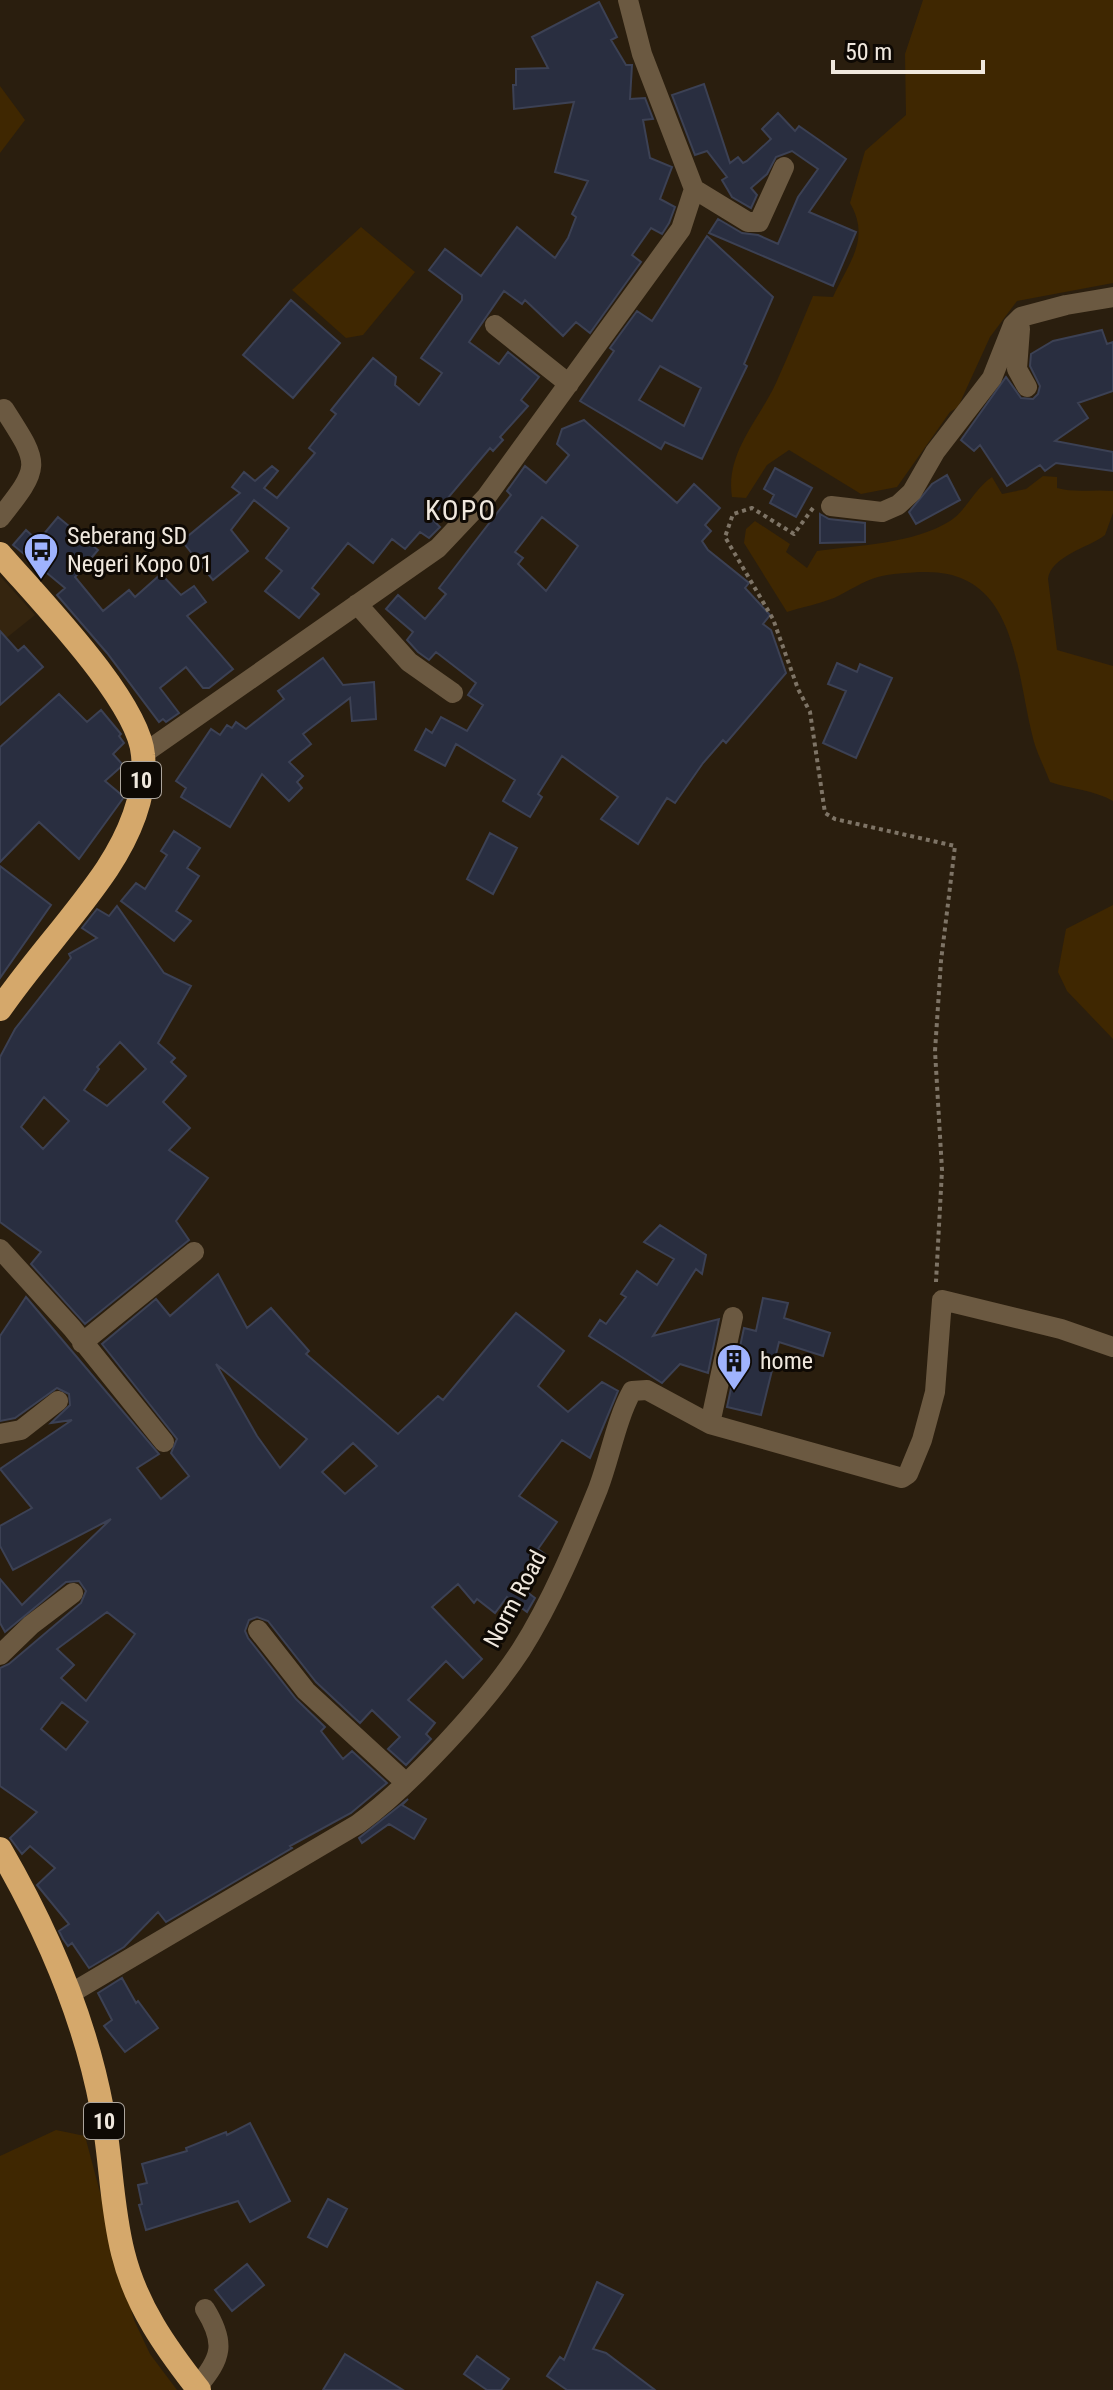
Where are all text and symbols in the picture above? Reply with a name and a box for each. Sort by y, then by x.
scale bar [833,24,983,74]
text: 50 m [845,38,892,66]
district label: KOPO [425,494,497,527]
place label: Seberang SD Negeri Kopo 01 [67,522,212,578]
bus stop icon: Seberang SD Negeri Kopo 01 [22,531,60,581]
road number: 10 [121,762,161,798]
building icon: home [715,1342,753,1392]
place label: home [760,1347,813,1375]
street label: Norm Road [478,1546,552,1652]
road number: 10 [84,2103,124,2139]

